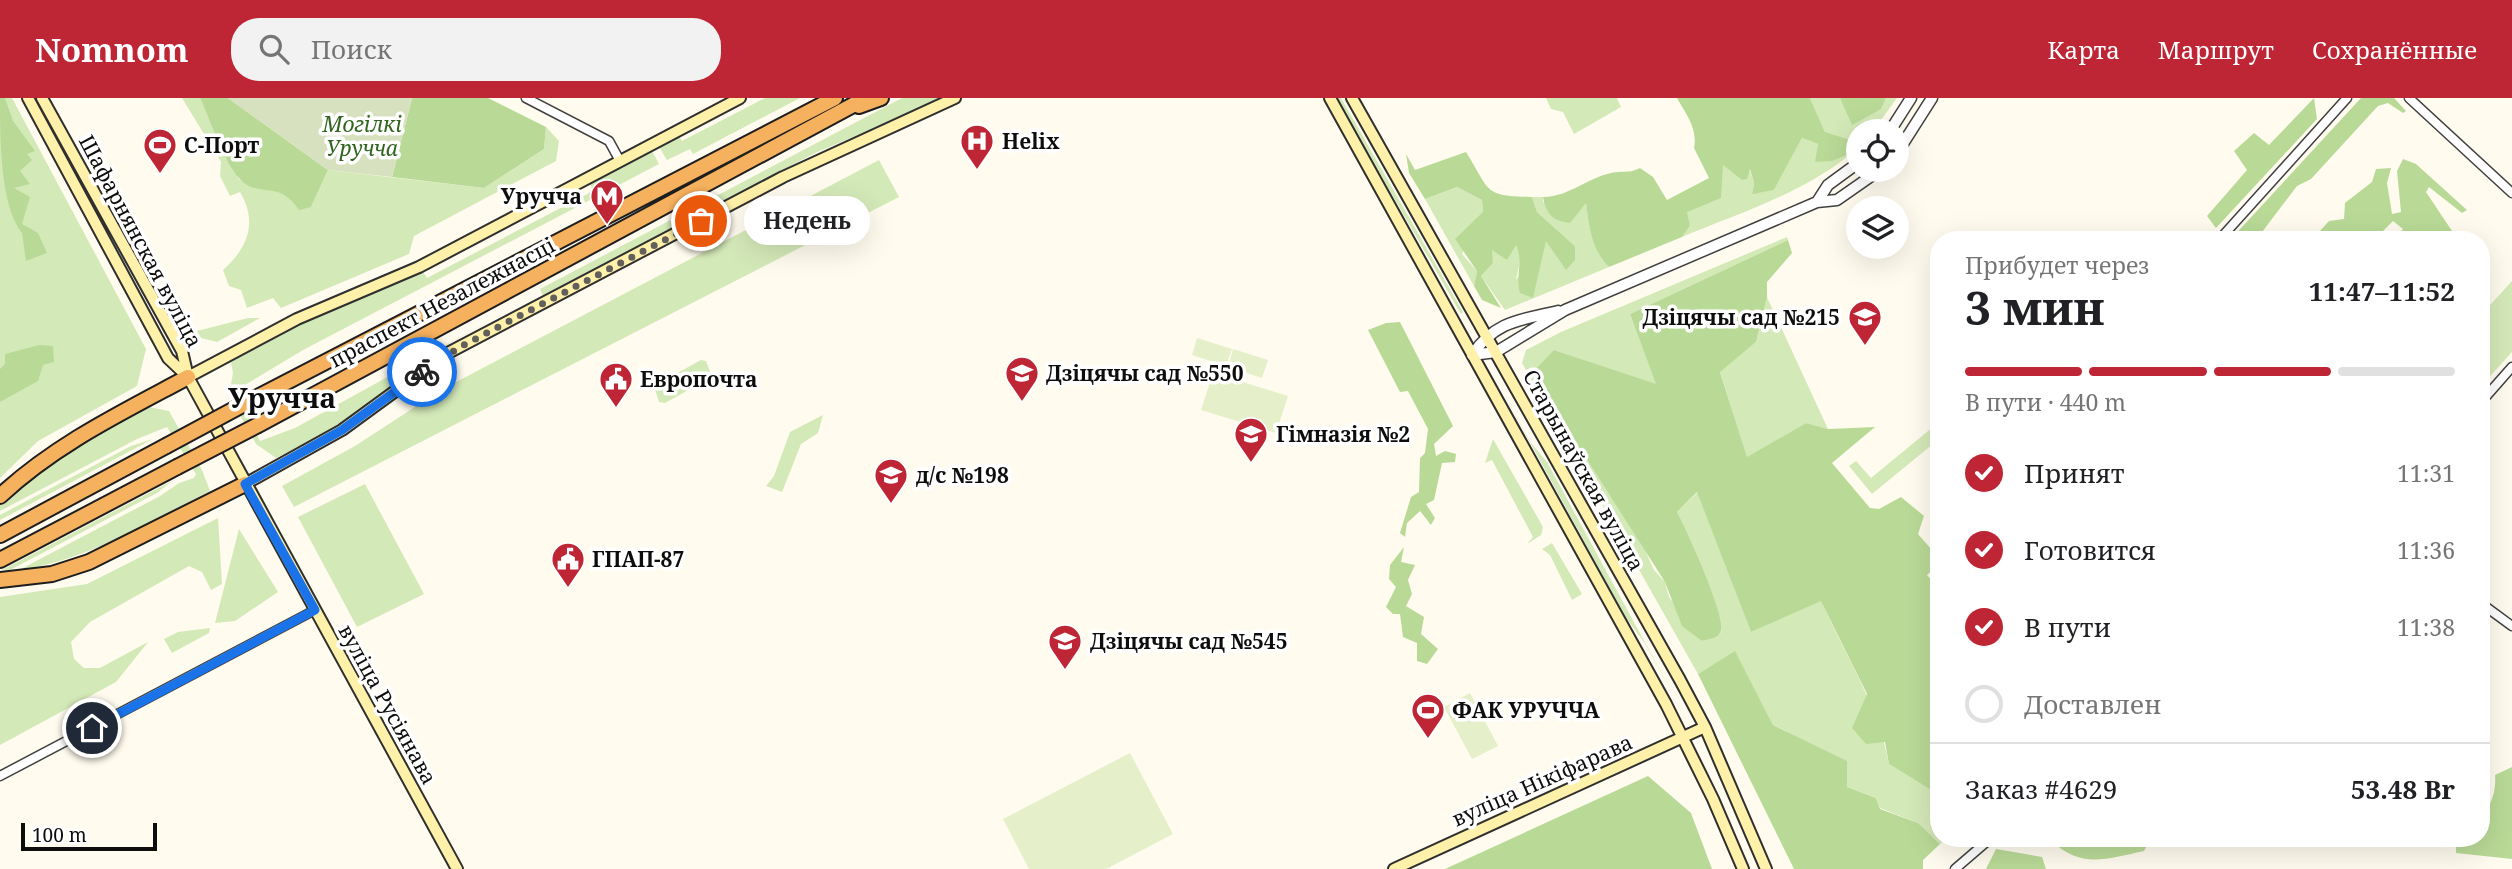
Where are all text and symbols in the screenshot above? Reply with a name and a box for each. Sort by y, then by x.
search box [231,18,721,81]
text: Nomnom [35,27,189,72]
icon: search [255,30,293,68]
text: Поиск [311,31,392,67]
text: Карта [2048,33,2120,66]
text: Маршрут [2158,33,2274,66]
text: Сохранённые [2312,33,2477,66]
park label: Могілкі Уручча [321,110,402,162]
map controls [1846,119,1909,259]
button: locate [1846,119,1909,182]
hospital icon: Helix [958,122,996,171]
sports icon: С-Порт [141,126,179,175]
place label: Helix [1002,127,1060,155]
street label: Шафарнянская вуліца [73,130,209,352]
place label: С-Порт [184,131,260,159]
metro station icon: Уручча [588,177,626,226]
place label: Уручча [501,182,582,210]
pin [671,191,731,251]
button: layers [1846,196,1909,259]
callout: Недень [743,197,869,246]
icon: bag [682,202,720,240]
text: Недень [763,204,851,236]
street label: праспект Незалежнасці [324,231,560,373]
text: Прибудет через [1965,249,2149,281]
text: 11:47–11:52 [2309,273,2455,309]
text: 3 мин [1965,276,2104,338]
school or university icon: Дзіцячы сад №215 [1846,298,1884,347]
place label: Дзіцячы сад №215 [1642,303,1840,331]
courier [387,337,457,407]
icon: bike [403,353,441,391]
school or university icon: Дзіцячы сад №550 [1003,354,1041,403]
place label: Дзіцячы сад №550 [1046,359,1244,387]
public building icon: Европочта [597,360,635,409]
street label: Старынаўская вуліца [1517,364,1651,576]
place label: Европочта [640,365,757,393]
district label: Уручча [228,378,336,416]
text: В пути · 440 m [1965,386,2126,418]
school or university icon: Гімназія №2 [1232,415,1270,464]
place label: Гімназія №2 [1276,420,1410,448]
icon: check [1965,454,2003,492]
text: Принят [2024,455,2125,491]
school or university icon: д/с №198 [872,456,910,505]
text: 11:31 [2397,457,2455,489]
place label: д/с №198 [916,461,1009,489]
icon: check [1965,531,2003,569]
text: Готовится [2024,532,2156,568]
text: 11:36 [2397,534,2455,566]
public building icon: ГПАП-87 [549,540,587,589]
place label: ГПАП-87 [592,545,684,573]
icon: check [1965,608,2003,646]
text: В пути [2024,609,2111,645]
text: 11:38 [2397,611,2455,643]
street label: вуліца Русіянава [332,619,444,789]
school or university icon: Дзіцячы сад №545 [1046,622,1084,671]
place label: Дзіцячы сад №545 [1090,627,1288,655]
text: Доставлен [2024,686,2161,722]
sports icon: ФАК УРУЧЧА [1409,691,1447,740]
place label: ФАК УРУЧЧА [1452,696,1600,724]
pin [62,698,122,758]
icon: home [73,709,111,747]
street label: вуліца Нікіфарава [1447,728,1637,832]
text: Заказ #4629 [1965,771,2117,807]
text: 53.48 Br [2351,771,2455,807]
scale bar [21,820,158,852]
text: 100 m [32,822,87,848]

